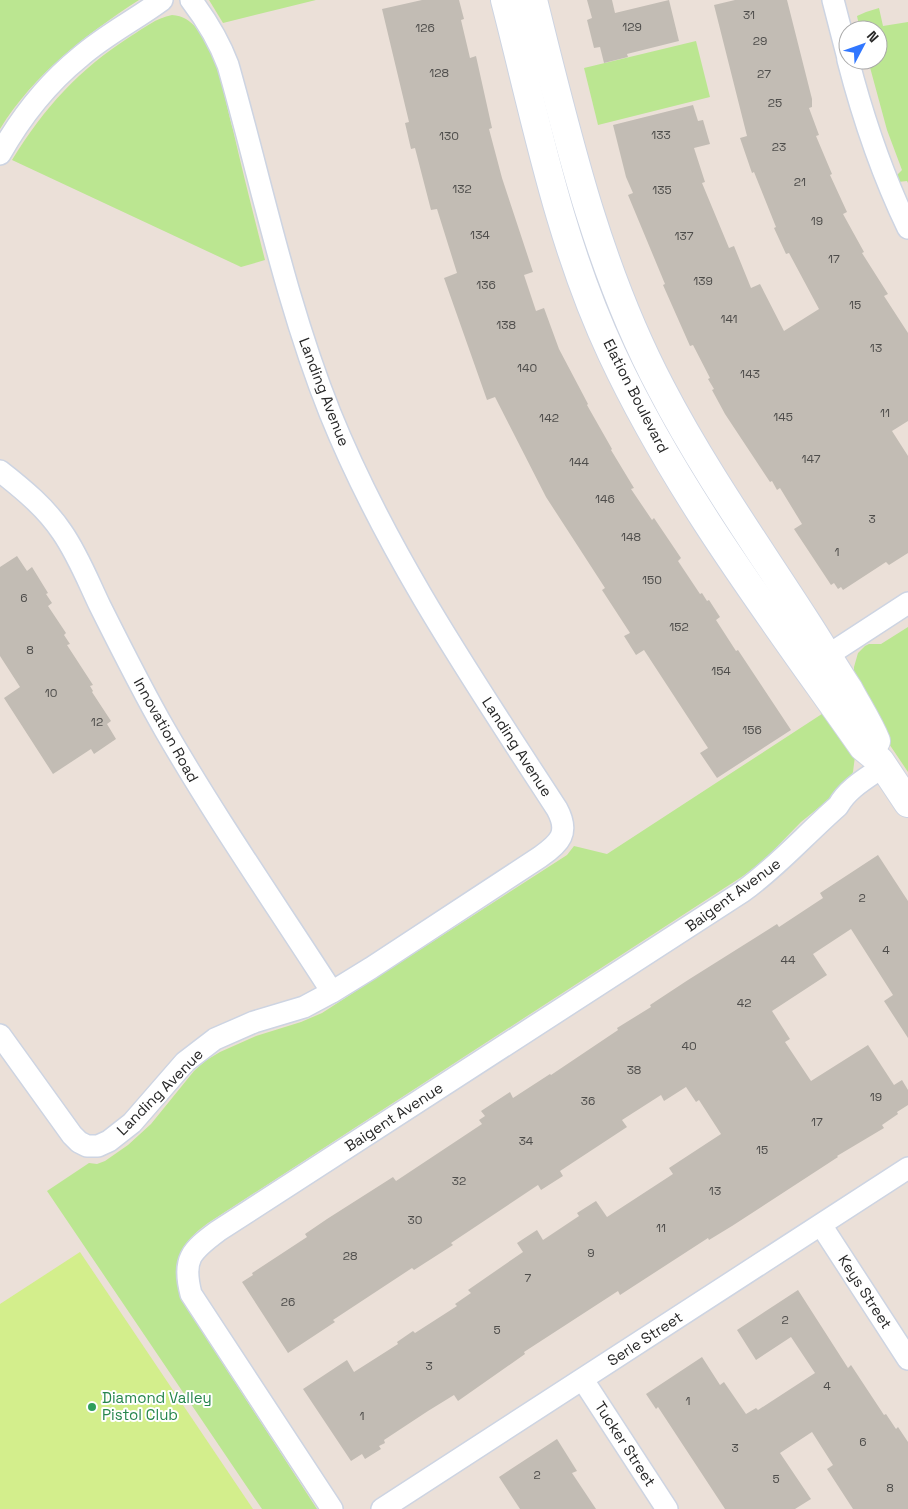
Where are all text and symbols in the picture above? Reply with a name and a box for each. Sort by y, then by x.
house number: 31 [743,7,755,23]
house number: 129 [622,19,642,35]
house number: 126 [415,20,435,36]
north arrow [838,20,888,70]
text: N [863,27,883,46]
house number: 29 [753,33,767,49]
house number: 128 [429,65,449,81]
house number: 27 [757,66,771,82]
house number: 25 [768,95,782,111]
house number: 133 [651,127,671,143]
house number: 130 [439,128,459,144]
house number: 23 [772,139,786,155]
house number: 21 [794,174,806,190]
house number: 132 [452,181,472,197]
house number: 135 [652,182,672,198]
house number: 19 [811,213,823,229]
house number: 134 [470,227,490,243]
house number: 137 [674,228,694,244]
house number: 17 [828,251,840,267]
house number: 139 [693,273,713,289]
house number: 136 [476,277,496,293]
house number: 15 [849,297,861,313]
house number: 141 [720,311,738,327]
house number: 138 [496,317,516,333]
street label: Landing Avenue [295,335,354,449]
street label: Elation Boulevard [600,336,673,456]
house number: 13 [870,340,882,356]
house number: 140 [517,360,537,376]
house number: 143 [740,366,760,382]
house number: 11 [880,405,890,421]
house number: 145 [773,409,793,425]
house number: 142 [539,410,559,426]
house number: 147 [802,451,821,467]
house number: 144 [569,454,590,470]
house number: 146 [595,491,615,507]
house number: 3 [868,511,876,527]
house number: 148 [621,529,641,545]
house number: 1 [834,544,840,560]
house number: 150 [642,572,662,588]
house number: 6 [20,590,28,606]
house number: 152 [669,619,689,635]
house number: 8 [26,642,34,658]
house number: 154 [711,663,731,679]
street label: Innovation Road [130,674,203,785]
house number: 10 [45,685,57,701]
street label: Landing Avenue [478,693,557,800]
house number: 12 [91,714,103,730]
house number: 156 [742,722,762,738]
street label: Baigent Avenue [681,854,784,936]
house number: 2 [858,890,866,906]
house number: 4 [882,942,890,958]
house number: 44 [780,952,796,968]
house number: 42 [737,995,751,1011]
house number: 40 [681,1038,697,1054]
street label: Landing Avenue [112,1044,207,1139]
house number: 38 [627,1062,641,1078]
street label: Baigent Avenue [341,1078,446,1155]
house number: 19 [870,1089,882,1105]
house number: 36 [581,1093,595,1109]
house number: 17 [811,1114,823,1130]
house number: 34 [519,1133,534,1149]
house number: 15 [756,1142,768,1158]
house number: 32 [452,1173,466,1189]
house number: 13 [709,1183,721,1199]
house number: 30 [408,1212,422,1228]
house number: 11 [656,1220,666,1236]
house number: 9 [587,1245,595,1261]
house number: 28 [343,1248,357,1264]
street label: Keys Street [834,1251,896,1332]
house number: 7 [525,1270,532,1286]
house number: 26 [281,1294,295,1310]
street label: Serle Street [603,1307,686,1370]
house number: 2 [781,1312,789,1328]
house number: 5 [493,1322,501,1338]
house number: 3 [425,1358,433,1374]
house number: 4 [823,1378,831,1394]
place label: Diamond Valley Pistol Club [102,1388,212,1424]
house number: 1 [685,1393,691,1409]
street label: Tucker Street [591,1398,660,1490]
marker: Diamond Valley Pistol Club [86,1401,98,1413]
house number: 1 [359,1408,365,1424]
house number: 6 [859,1434,867,1450]
house number: 3 [731,1440,739,1456]
house number: 2 [533,1467,541,1483]
house number: 5 [772,1471,780,1487]
house number: 8 [886,1480,894,1496]

